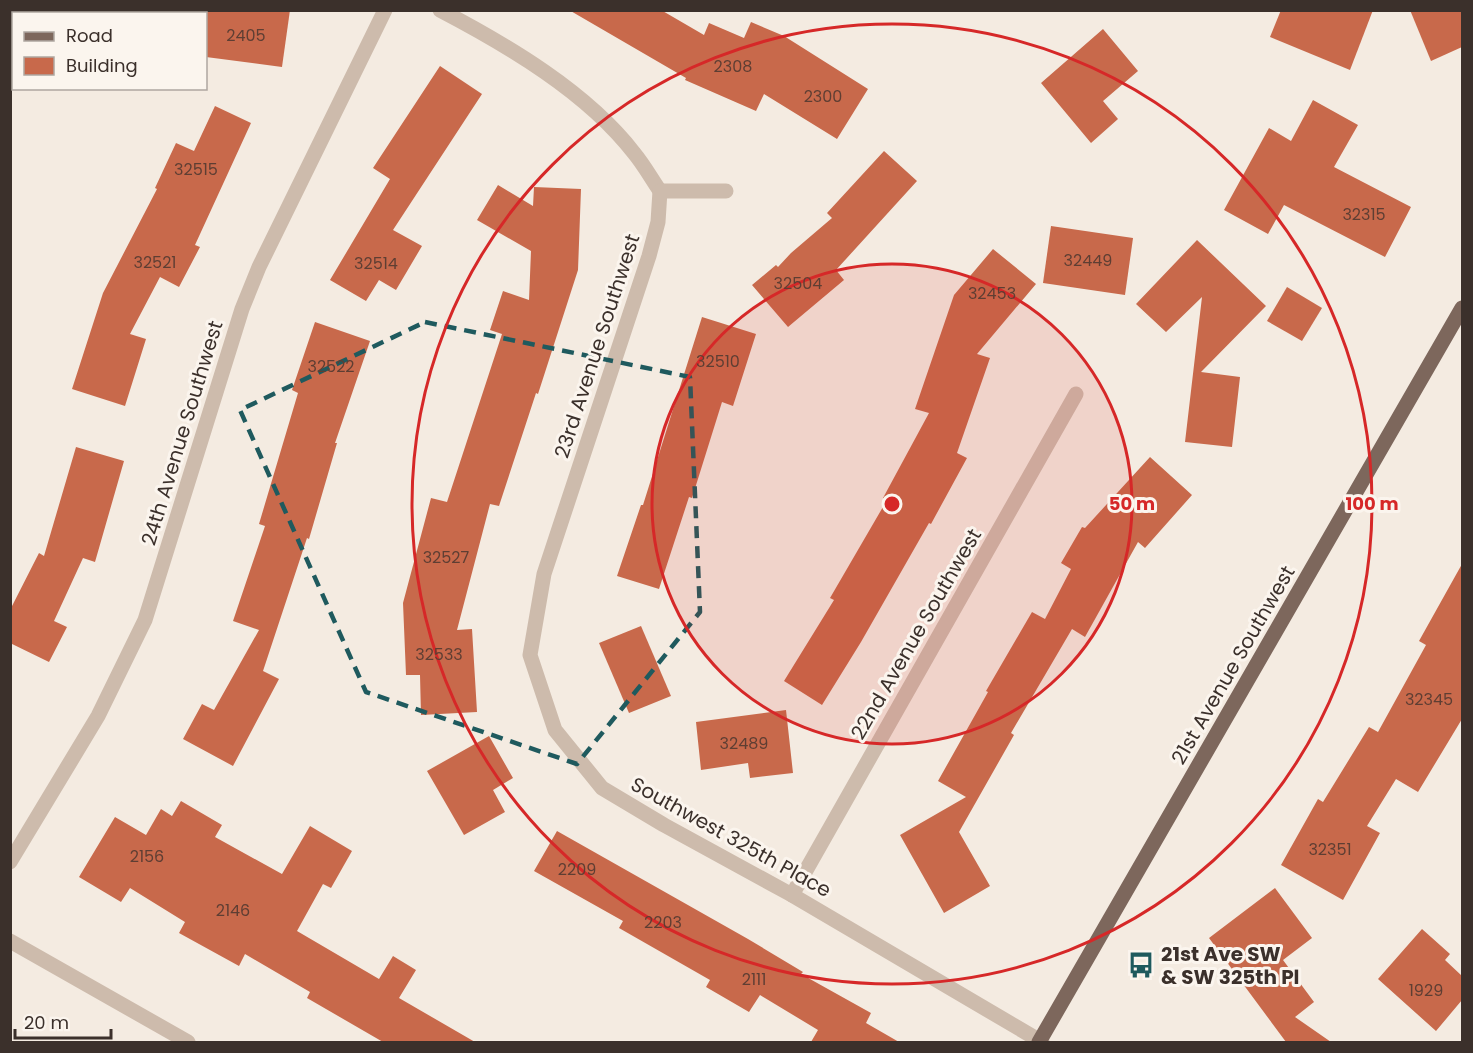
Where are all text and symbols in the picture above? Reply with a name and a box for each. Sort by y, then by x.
legend [12,12,207,90]
text: Road [66,23,113,48]
house number: 2405 [226,24,266,47]
text: Building [66,53,138,78]
house number: 2308 [714,55,752,78]
house number: 2300 [804,85,842,108]
house number: 32515 [174,158,218,181]
house number: 32315 [1342,203,1386,226]
street label: 23rd Avenue Southwest [548,230,646,462]
house number: 32449 [1064,249,1112,272]
house number: 32521 [134,251,177,274]
house number: 32514 [354,252,398,275]
house number: 32504 [774,272,822,295]
house number: 32453 [968,282,1016,305]
street label: 24th Avenue Southwest [134,317,230,549]
house number: 32510 [696,350,740,373]
house number: 32522 [307,355,355,378]
text: 50 m [1109,491,1155,516]
text: 100 m [1345,491,1399,516]
centre of rings [882,494,902,514]
street label: 22nd Avenue Southwest [844,523,988,745]
house number: 32527 [423,546,470,569]
street label: 21st Avenue Southwest [1165,560,1301,770]
house number: 32533 [415,643,463,666]
house number: 32345 [1405,688,1453,711]
house number: 32489 [720,732,768,755]
street label: Southwest 325th Place [626,770,836,904]
house number: 32351 [1308,838,1352,861]
house number: 2156 [130,845,164,868]
house number: 2209 [558,858,596,881]
house number: 2146 [216,899,250,922]
house number: 2203 [644,911,682,934]
place label: 21st Ave SW & SW 325th Pl [1161,940,1300,991]
bus stop icon: 21st Ave SW & SW 325th Pl [1126,950,1156,980]
house number: 2111 [742,968,766,991]
house number: 1929 [1409,979,1443,1002]
scale bar [15,1002,111,1040]
text: 20 m [24,1010,69,1035]

